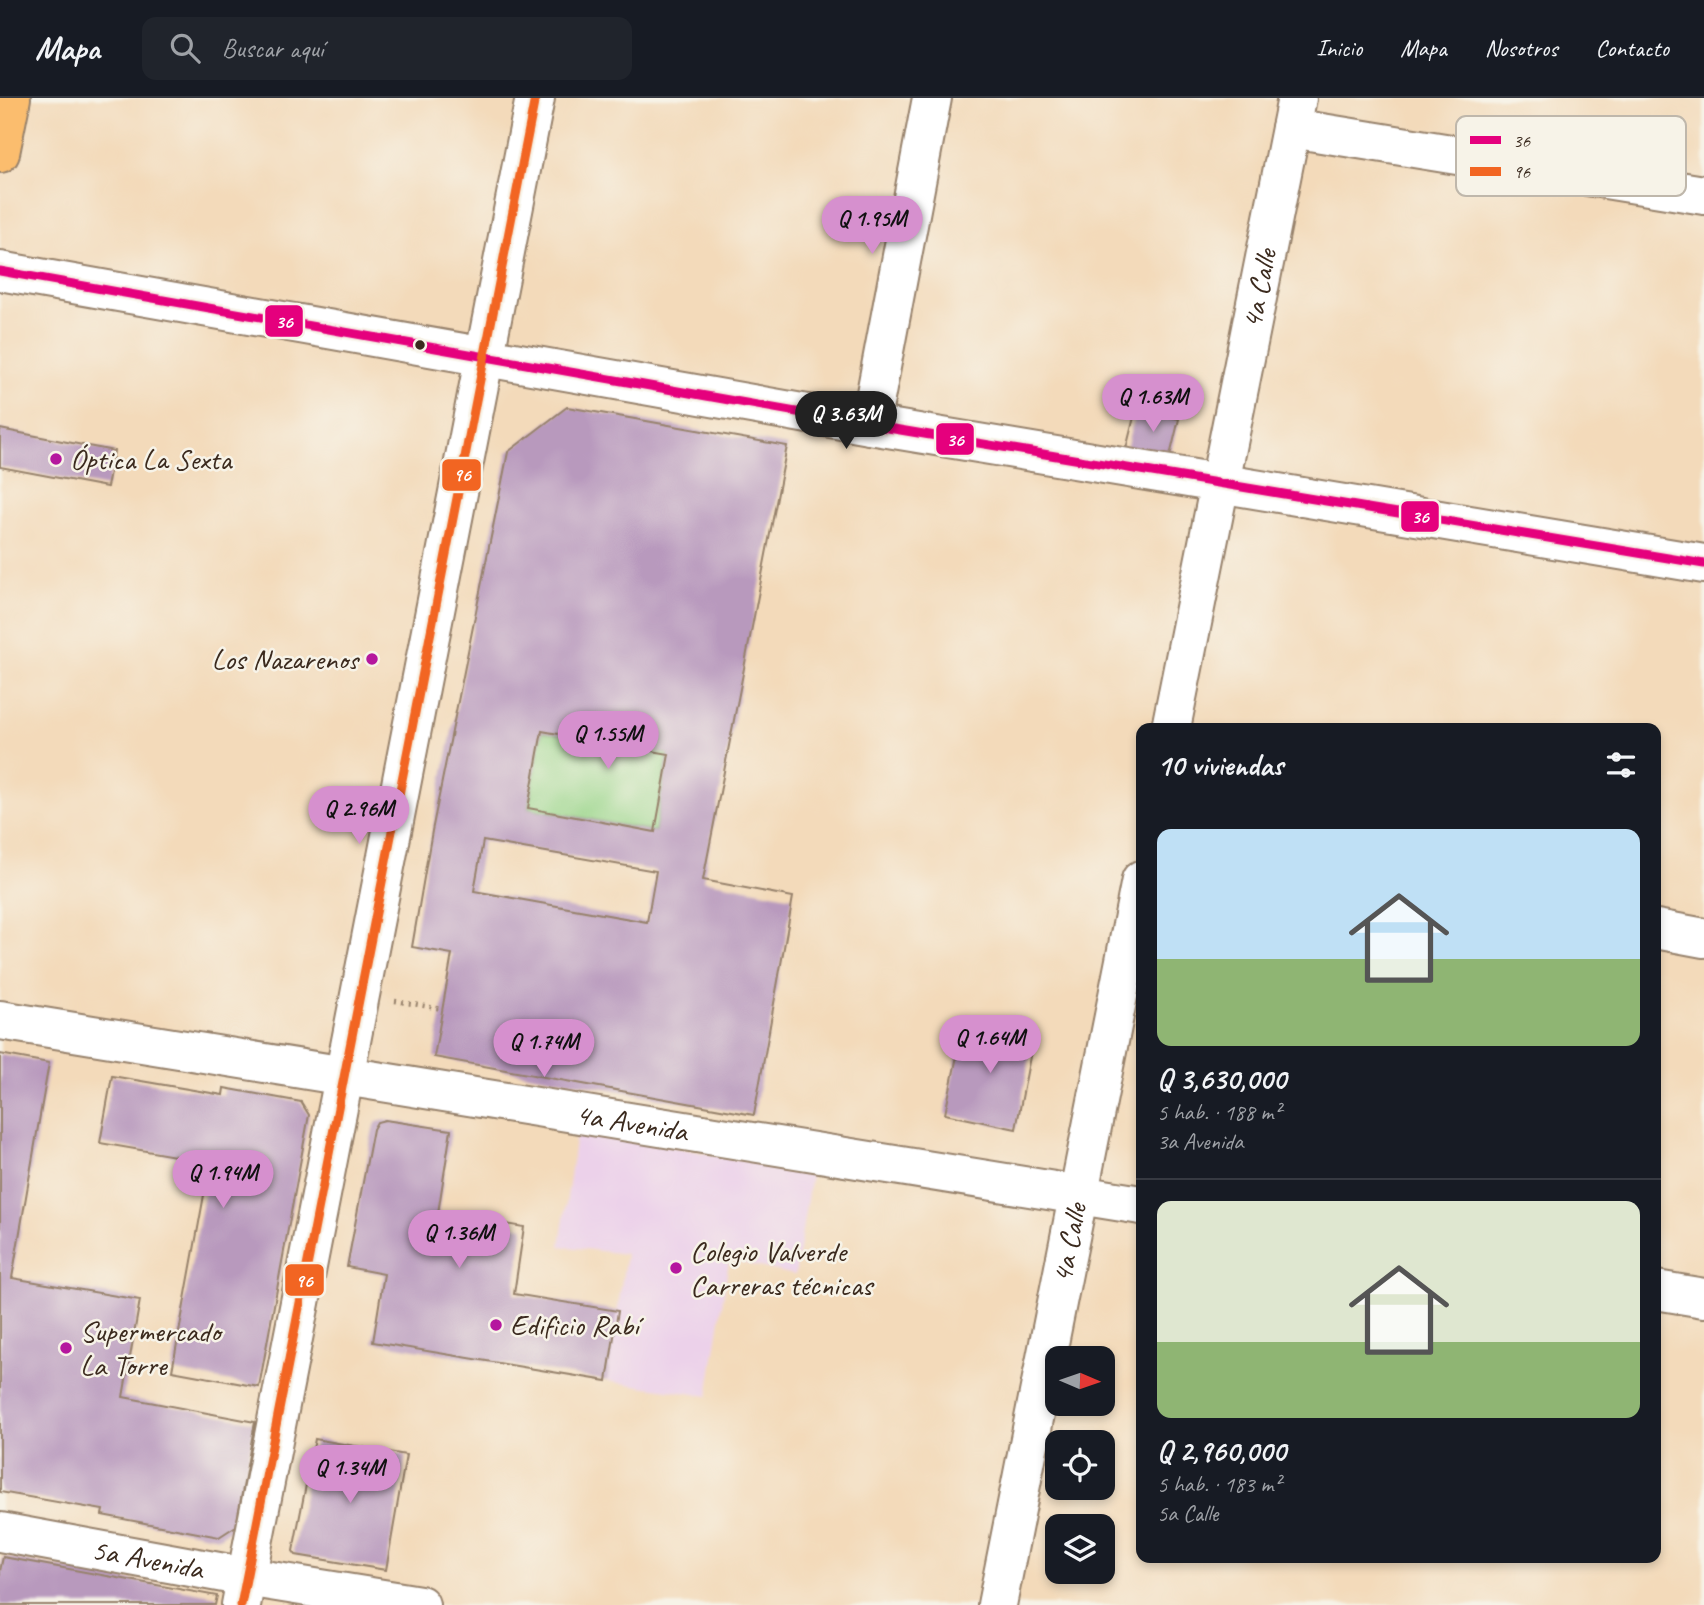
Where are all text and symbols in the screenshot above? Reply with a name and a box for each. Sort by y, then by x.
search box [142,17,632,80]
text: Mapa [35,27,100,69]
icon: search [166,29,204,67]
text: Buscar aquí [222,32,324,65]
text: Inicio [1316,33,1362,63]
text: Mapa [1400,33,1447,63]
text: Nosotros [1485,33,1557,63]
text: Contacto [1595,33,1669,63]
legend [1456,116,1686,196]
text: 36 [1513,129,1532,153]
text: 96 [1513,160,1532,184]
pin: Q 1.95M [807,197,937,256]
text: Q 1.95M [838,204,906,233]
street label: 4a Calle [1232,244,1286,332]
line badge: 36 [264,304,304,338]
text: 36 [275,310,295,334]
unlabelled marker [413,338,427,352]
pin: Q 1.63M [1088,374,1218,434]
text: Q 1.63M [1118,382,1188,411]
pin: Q 3.63M [781,392,911,451]
text: Q 3.63M [811,399,881,428]
line badge: 36 [935,422,975,456]
text: 36 [946,428,966,452]
place label: Óptica La Sexta [70,440,233,478]
marker: Óptica La Sexta [48,451,64,467]
line badge: 96 [441,458,482,492]
text: 96 [453,463,473,487]
line badge: 36 [1400,500,1440,533]
text: 36 [1411,505,1431,529]
place label: Los Nazarenos [212,640,361,678]
marker: Los Nazarenos [364,651,380,667]
pin: Q 1.55M [543,712,673,771]
text: Q 1.55M [574,719,642,748]
text: 10 viviendas [1157,746,1283,784]
icon: filters [1602,746,1640,784]
pin: Q 2.96M [294,786,424,846]
text: Q 2.96M [324,794,394,823]
icon: home [1336,875,1462,1001]
pin: Q 1.64M [925,1016,1055,1075]
pin: Q 1.74M [479,1020,609,1079]
text: Q 1.64M [955,1023,1025,1052]
text: Q 1.74M [509,1027,579,1056]
text: Q 3,630,000 [1157,1060,1286,1098]
street label: 4a Avenida [573,1095,692,1150]
text: 5 hab. · 188 m² [1157,1098,1281,1127]
text: 3a Avenida [1157,1127,1243,1156]
pin: Q 1.94M [158,1150,288,1210]
text: Q 1.94M [189,1158,257,1187]
street label: 4a Calle [1042,1198,1096,1286]
pin: Q 1.36M [394,1210,524,1270]
text: Q 1.36M [424,1218,494,1247]
place label: Colegio Valverde Carreras técnicas [690,1232,875,1304]
icon: home [1336,1247,1462,1373]
marker: Colegio Valverde Carreras técnicas [668,1260,684,1276]
line badge: 96 [284,1263,325,1297]
text: 96 [295,1269,315,1293]
place label: Edificio Rabí [510,1306,645,1344]
place label: Supermercado La Torre [80,1312,224,1384]
marker: Edificio Rabí [488,1317,504,1333]
marker: Supermercado La Torre [58,1340,74,1356]
north arrow [1045,1346,1115,1416]
map controls [1045,1346,1115,1584]
button: locate [1045,1430,1115,1500]
text: Q 2,960,000 [1157,1432,1286,1470]
pin: Q 1.34M [285,1446,415,1505]
text: Q 1.34M [315,1453,385,1482]
text: 5 hab. · 183 m² [1157,1470,1281,1499]
text: 5a Calle [1157,1499,1218,1528]
button: layers [1045,1514,1115,1584]
street label: 5a Avenida [89,1530,208,1588]

